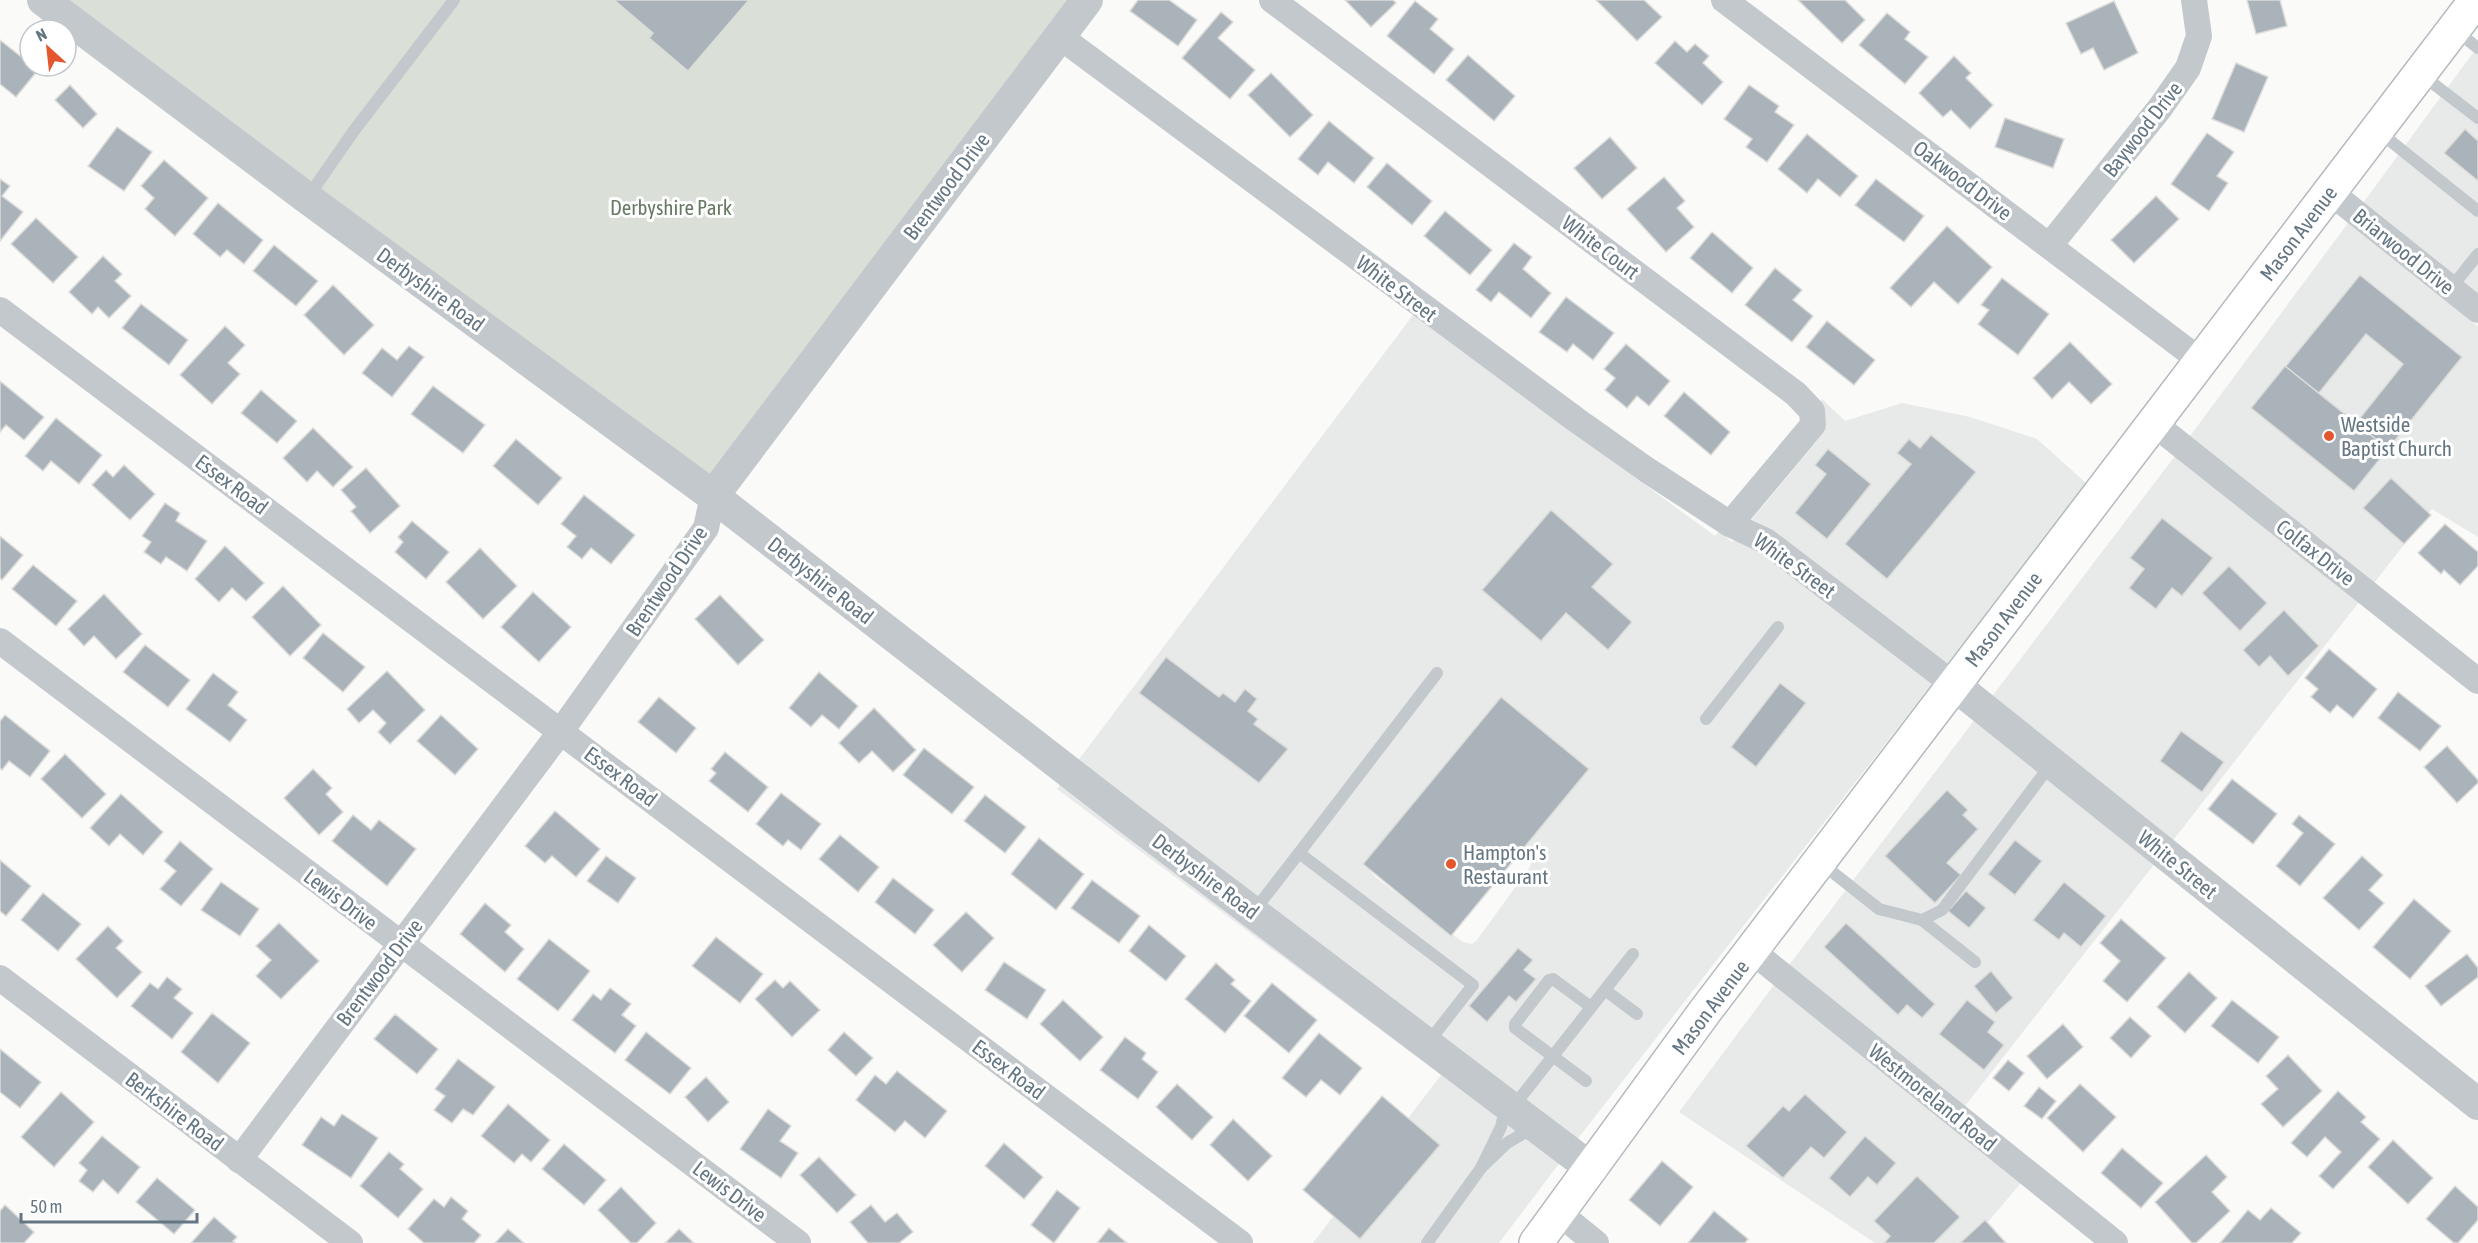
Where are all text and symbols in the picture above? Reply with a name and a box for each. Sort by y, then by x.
north arrow [18,18,78,78]
text: N [33,24,49,45]
street label: Baywood Drive [2097,77,2187,181]
street label: Brentwood Drive [898,128,994,244]
street label: Oakwood Drive [1909,135,2017,225]
street label: Mason Avenue [2255,181,2341,285]
park label: Derbyshire Park [610,195,732,219]
street label: Briarwood Drive [2349,203,2459,299]
street label: White Court [1558,210,1644,284]
street label: Derbyshire Road [373,242,489,336]
street label: White Street [1352,250,1442,326]
place label: Westside Baptist Church [2341,412,2452,460]
marker: Westside Baptist Church [2322,429,2336,443]
street label: Essex Road [191,449,273,519]
street label: Colfax Drive [2272,514,2360,590]
street label: Brentwood Drive [620,521,712,641]
street label: White Street [1750,527,1840,603]
street label: Derbyshire Road [764,531,878,629]
street label: Mason Avenue [1960,567,2046,671]
street label: Essex Road [580,741,662,811]
street label: White Street [2134,825,2222,903]
street label: Derbyshire Road [1148,828,1264,924]
place label: Hampton's Restaurant [1463,840,1548,888]
marker: Hampton's Restaurant [1444,857,1458,871]
street label: Lewis Drive [299,864,383,934]
street label: Brentwood Drive [331,914,427,1030]
street label: Mason Avenue [1667,955,1753,1059]
street label: Essex Road [968,1034,1050,1104]
street label: Westmoreland Road [1865,1038,2001,1156]
street label: Berkshire Road [121,1066,229,1156]
street label: Lewis Drive [688,1156,772,1226]
scale bar [21,1186,196,1224]
text: 50 m [30,1196,62,1217]

